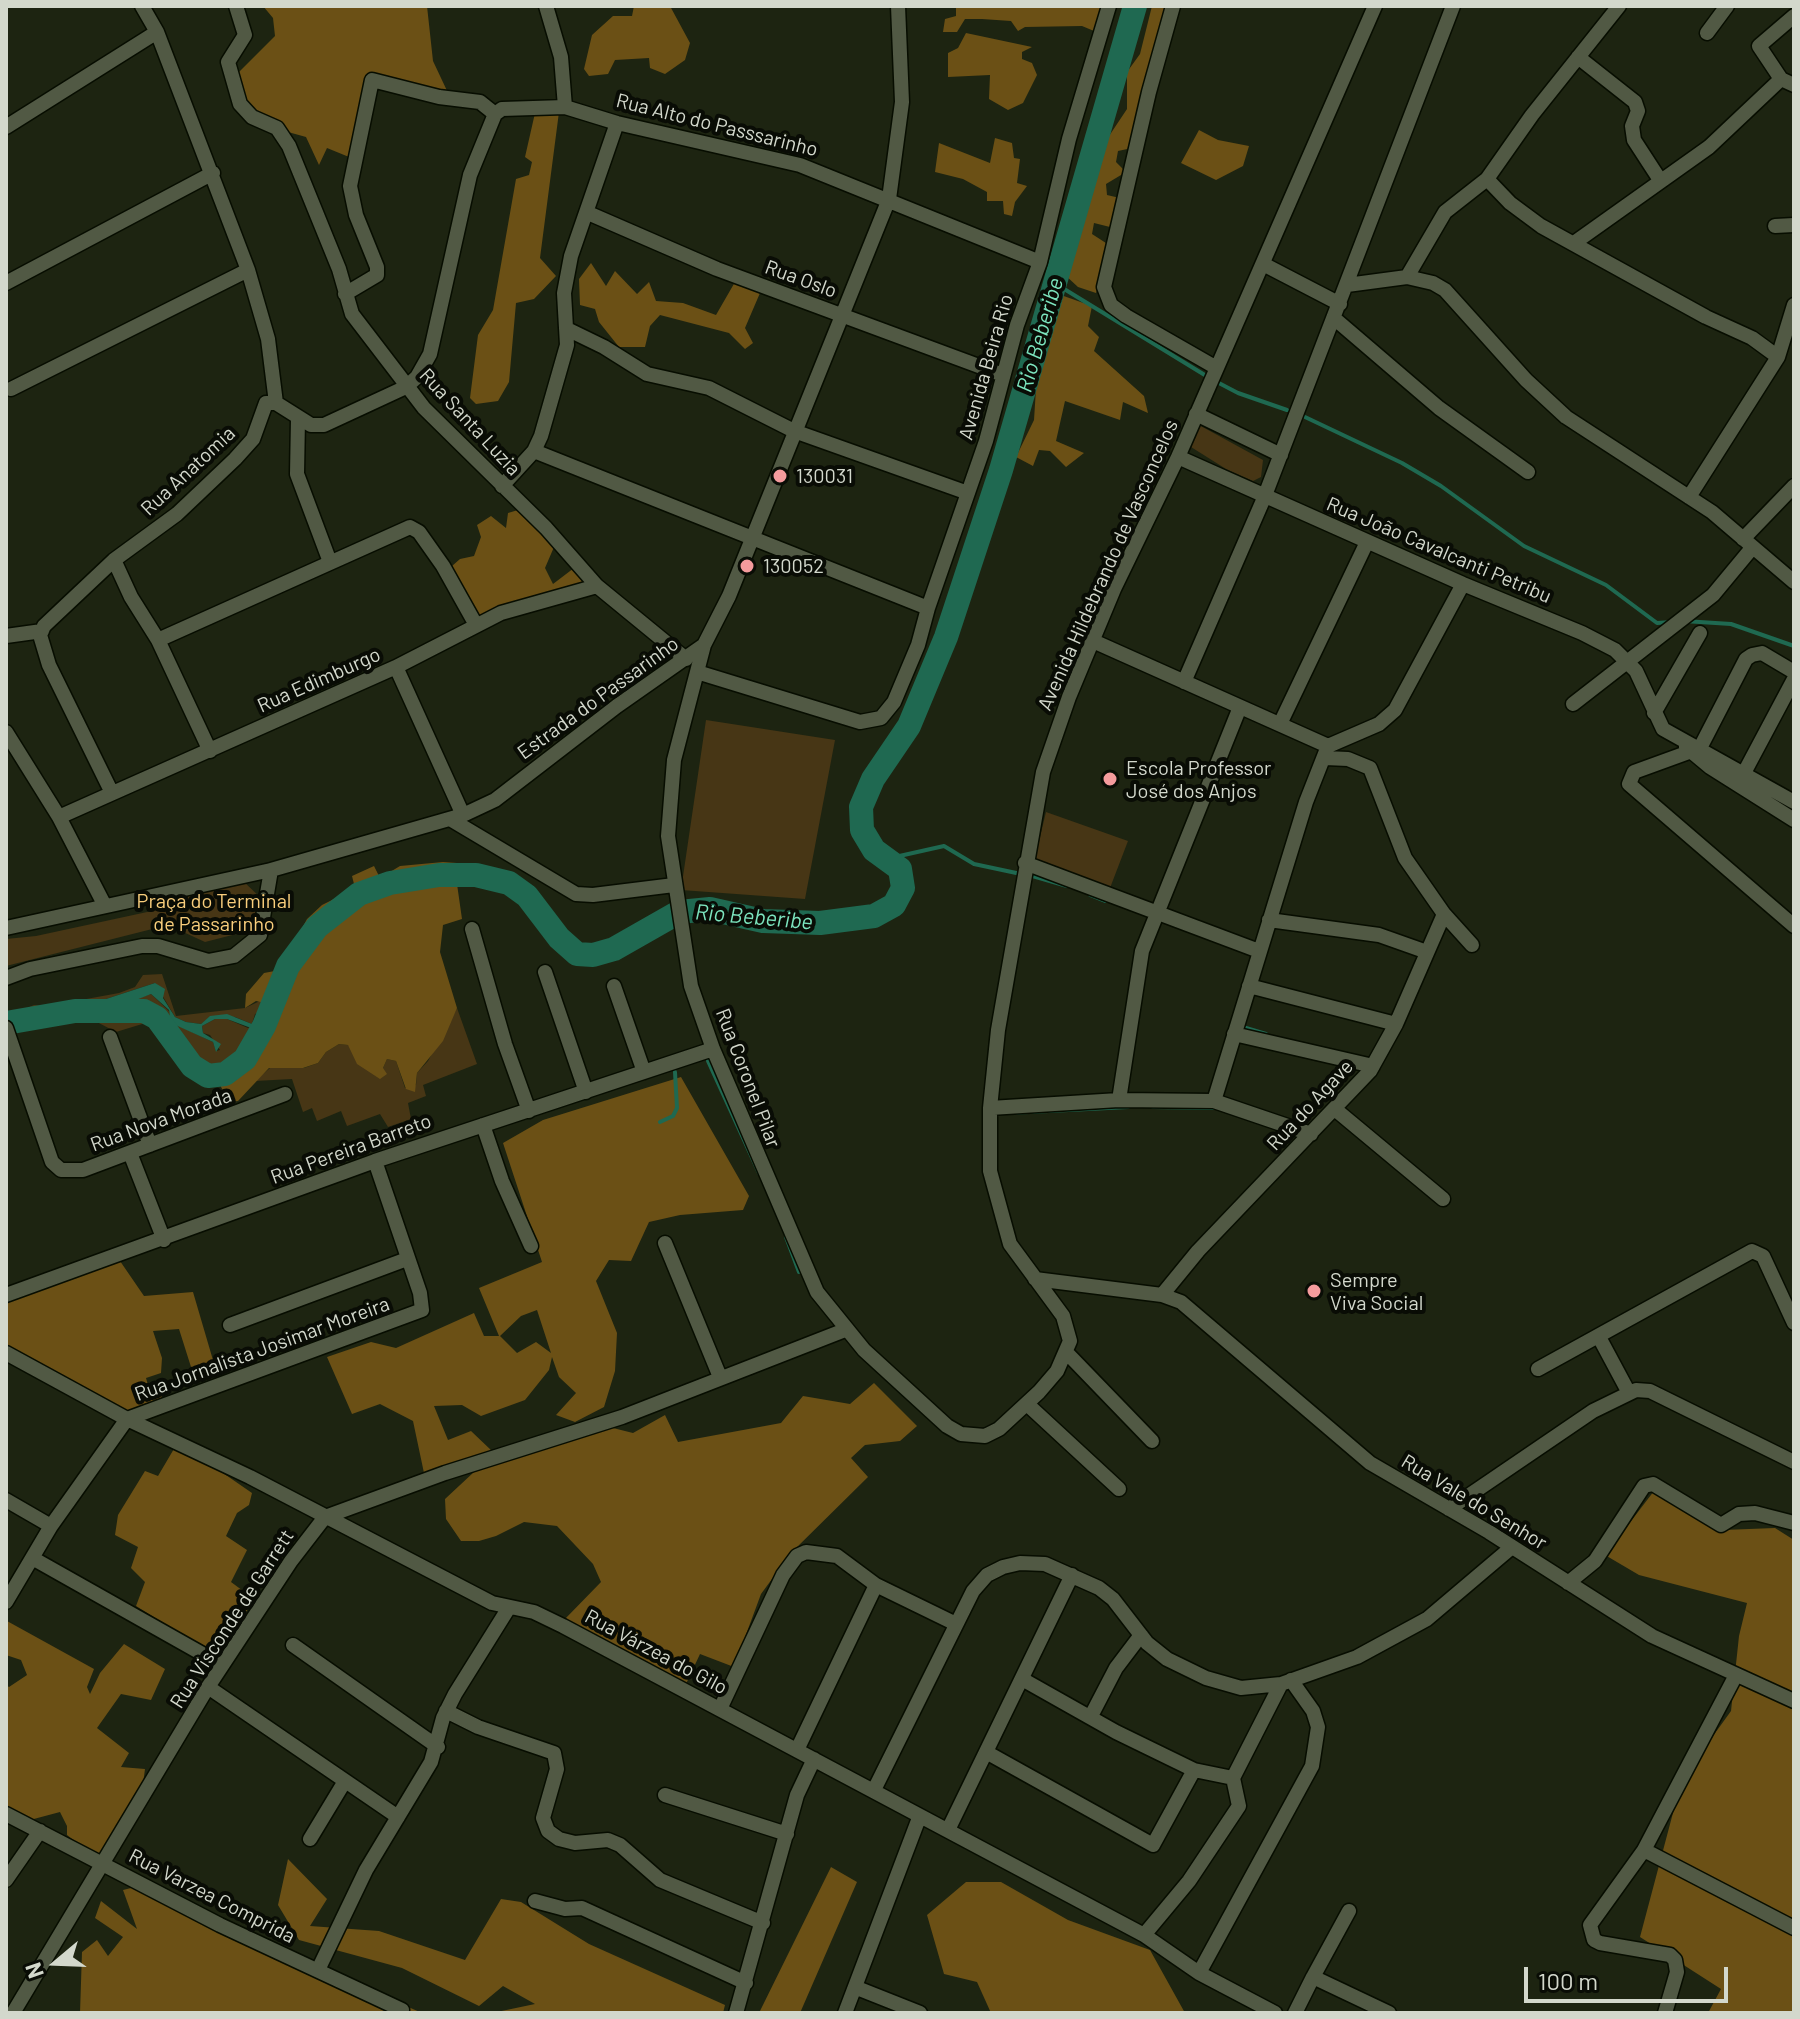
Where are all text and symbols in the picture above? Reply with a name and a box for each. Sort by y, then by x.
street label: Rua Alto do Passsarinho [614,88,820,162]
street label: Rua Oslo [762,255,840,303]
water label: Rio Beberibe [1011,275,1069,395]
street label: Avenida Beira Rio [954,291,1018,443]
street label: Rua Santa Luzia [414,363,526,481]
street label: Avenida Hildebrando de Vasconcelos [1033,416,1183,714]
street label: Rua Anatomia [136,421,240,521]
place label: 130031 [796,464,853,488]
marker: 130031 [771,467,789,485]
street label: Rua João Cavalcanti Petribu [1323,492,1555,608]
place label: 130052 [763,554,824,578]
marker: 130052 [738,557,756,575]
street label: Estrada do Passarinho [513,632,683,764]
street label: Rua Edimburgo [254,642,384,718]
place label: Escola Professor José dos Anjos [1126,756,1271,803]
marker: Escola Professor José dos Anjos [1101,770,1119,788]
park label: Praça do Terminal de Passarinho [137,889,291,936]
water label: Rio Beberibe [694,899,814,935]
street label: Rua Coronel Pilar [710,1005,786,1151]
street label: Rua do Agave [1262,1055,1358,1155]
street label: Rua Nova Morada [87,1083,235,1157]
street label: Rua Pereira Barreto [267,1109,435,1189]
place label: Sempre Viva Social [1330,1268,1423,1315]
marker: Sempre Viva Social [1305,1282,1323,1300]
street label: Rua Jornalista Josimar Moreira [131,1292,393,1406]
street label: Rua Vale do Senhor [1397,1449,1551,1555]
street label: Rua Visconde de Garrett [165,1525,299,1713]
street label: Rua Várzea do Gilo [581,1604,731,1700]
street label: Rua Varzea Comprida [125,1844,299,1948]
north arrow [16,1923,96,2003]
scale bar [1528,1951,1732,2001]
text: N [19,1960,48,1982]
text: 100 m [1538,1966,1598,1995]

